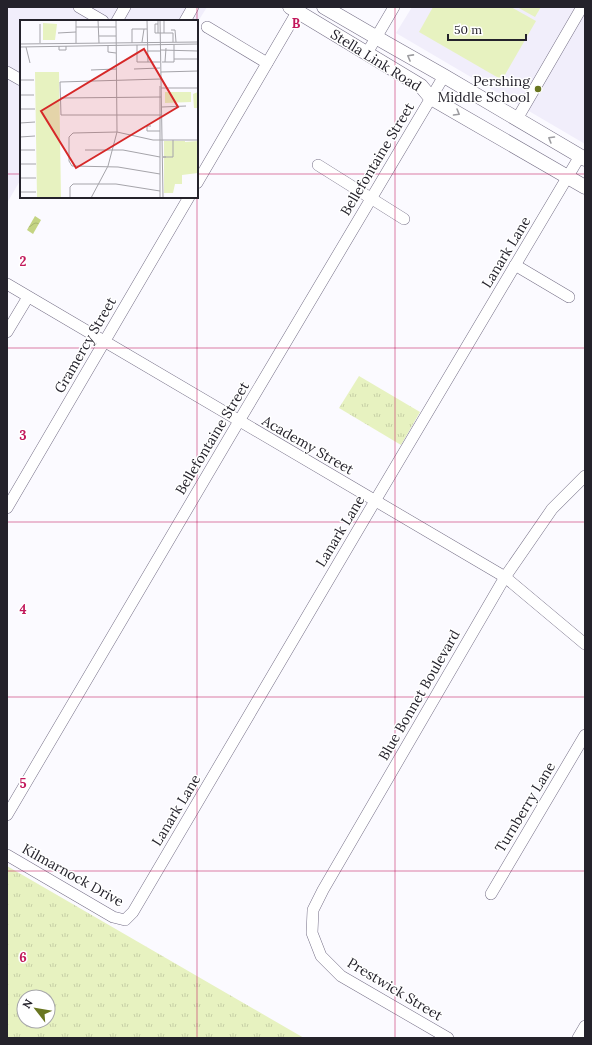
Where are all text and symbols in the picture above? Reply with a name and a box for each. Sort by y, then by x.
text: B [292,15,301,32]
scale bar [448,16,526,42]
inset map [20,20,198,198]
text: 50 m [454,22,482,37]
street label: Stella Link Road [327,25,425,95]
one-way arrow [406,54,414,61]
place label: Pershing Middle School [437,72,530,106]
marker: Pershing Middle School [533,84,543,94]
street label: Bellefontaine Street [336,99,418,219]
one-way arrow [453,109,460,116]
one-way arrow [548,136,555,144]
street label: Lanark Lane [478,213,535,291]
text: 2 [20,253,27,270]
street label: Gramercy Street [50,293,120,396]
street label: Bellefontaine Street [171,378,253,498]
street label: Academy Street [258,411,357,479]
text: 3 [19,427,27,444]
street label: Lanark Lane [312,492,369,570]
text: 4 [19,601,27,618]
street label: Blue Bonnet Boulevard [374,627,464,763]
street label: Turnberry Lane [491,758,559,856]
street label: Lanark Lane [148,771,205,849]
text: 5 [19,775,27,792]
street label: Kilmarnock Drive [19,840,127,911]
text: 6 [19,949,27,966]
street label: Prestwick Street [344,954,446,1025]
north arrow [16,989,56,1029]
text: N [19,996,36,1011]

